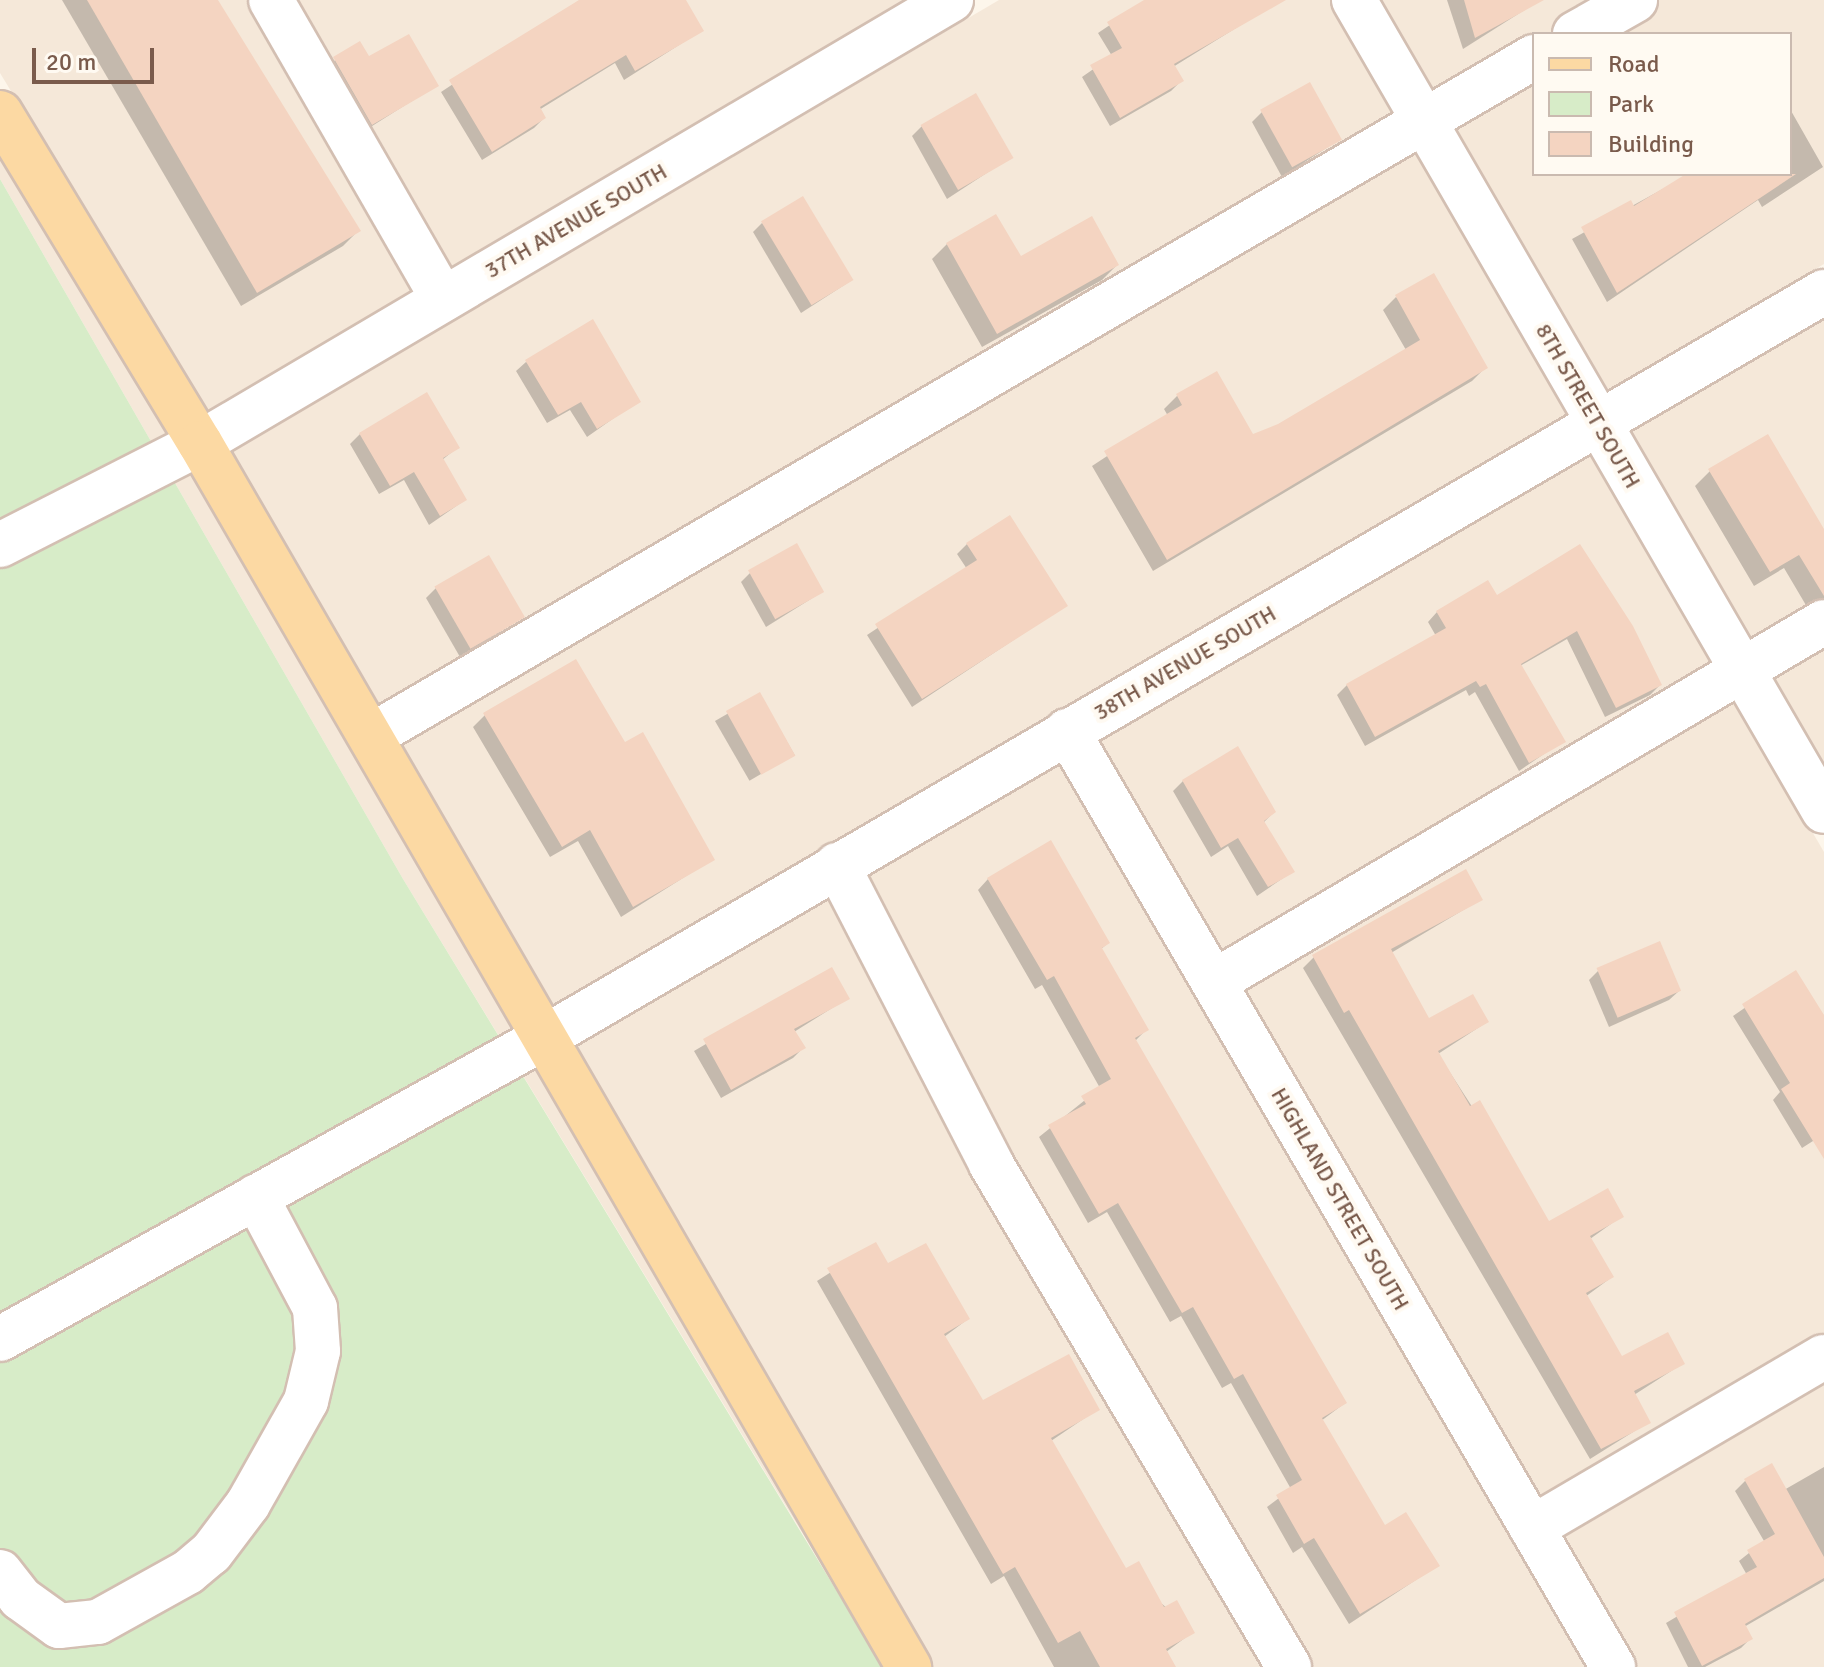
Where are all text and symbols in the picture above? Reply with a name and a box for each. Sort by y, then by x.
scale bar [36,32,158,82]
legend [1532,32,1792,176]
text: 20 m [46,47,96,77]
text: Road [1608,49,1659,79]
text: Park [1608,89,1654,119]
text: Building [1608,129,1694,159]
street label: 37TH AVENUE SOUTH [480,158,672,284]
street label: 8TH STREET SOUTH [1530,319,1646,493]
street label: 38TH AVENUE SOUTH [1089,600,1281,726]
street label: HIGHLAND STREET SOUTH [1265,1083,1415,1315]

